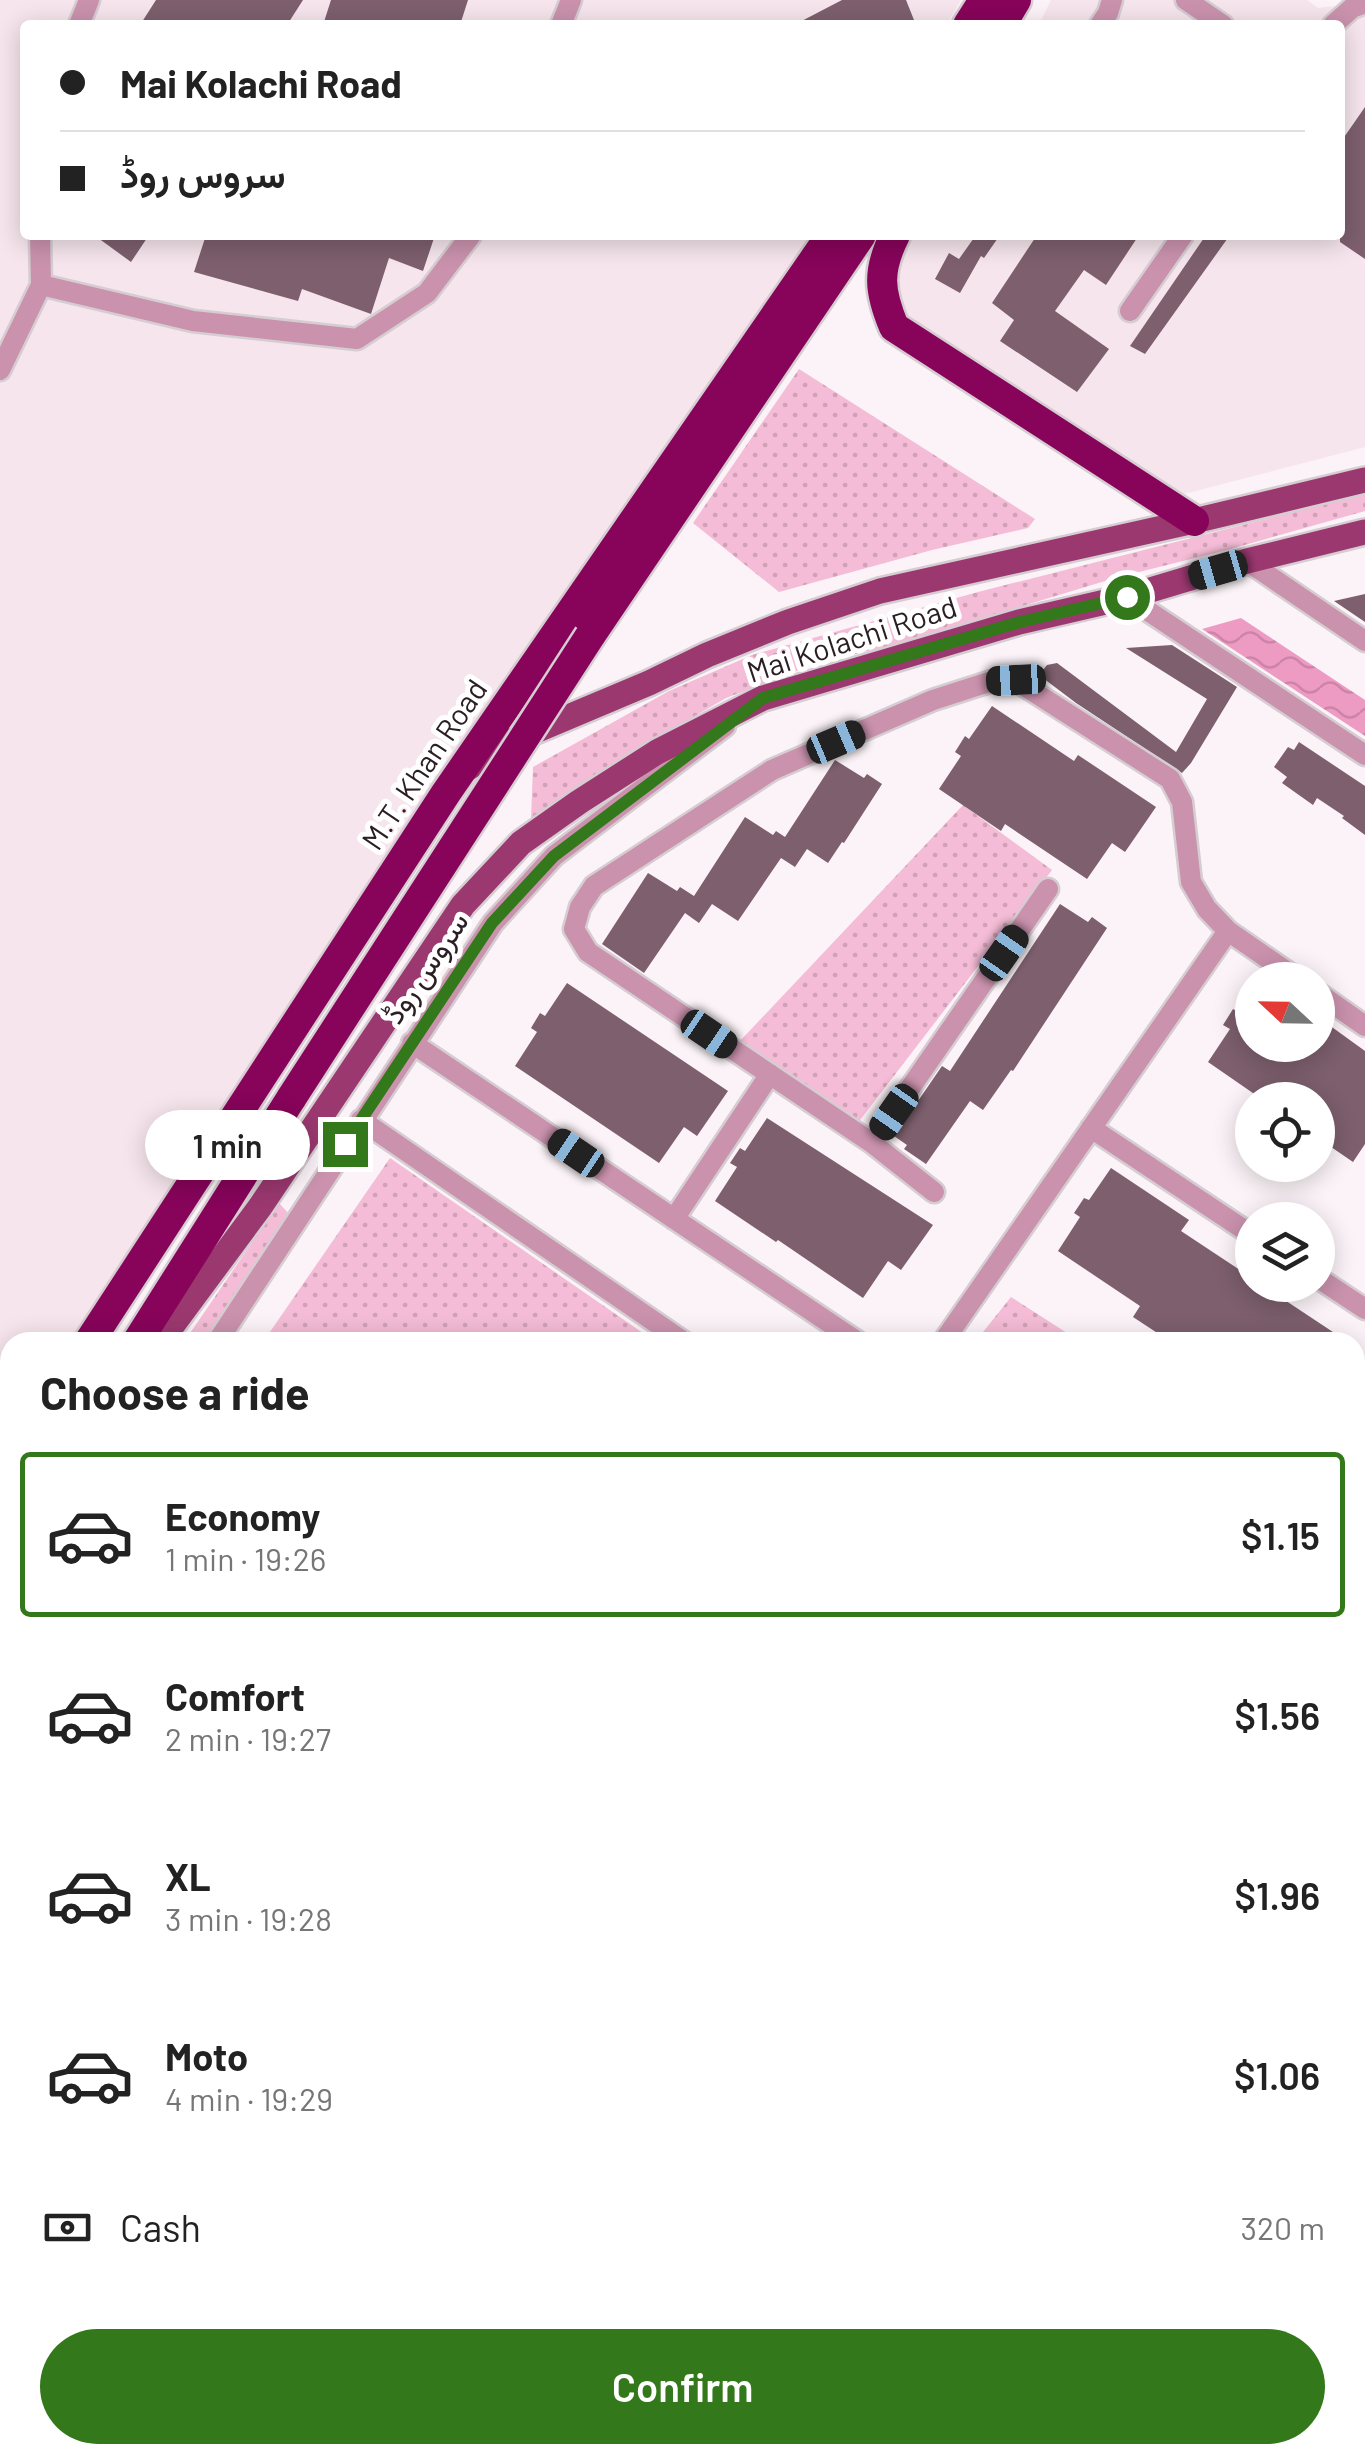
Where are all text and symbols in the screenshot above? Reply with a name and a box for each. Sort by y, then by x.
text: Mai Kolachi Road [120,60,402,106]
text: سروس روڈ [120,150,286,196]
car [1185,547,1251,593]
route start [1105,575,1150,620]
street label: Mai Kolachi Road [742,587,961,689]
car [985,663,1047,697]
street label: M.T. Khan Road [353,672,494,856]
car [803,716,869,768]
street label: سروس روڈ [374,904,476,1031]
car [975,920,1033,986]
north arrow [1235,962,1335,1062]
map controls [1235,962,1335,1302]
car [676,1005,742,1063]
car [865,1079,923,1145]
button: locate [1235,1082,1335,1182]
callout: 1 min [145,1109,310,1179]
route end [323,1122,368,1167]
car [543,1124,609,1182]
text: 1 min [193,1126,262,1164]
button: layers [1235,1202,1335,1302]
text: Choose a ride [40,1365,310,1419]
icon: car [45,1490,135,1580]
text: Economy [165,1493,320,1539]
text: $1.15 [1241,1512,1320,1558]
text: 1 min · 19:26 [165,1539,326,1577]
icon: car [45,1670,135,1760]
text: Comfort [165,1673,305,1719]
text: $1.56 [1234,1692,1320,1738]
text: 2 min · 19:27 [165,1719,331,1757]
icon: car [45,1850,135,1940]
text: XL [165,1853,211,1899]
text: $1.96 [1235,1872,1320,1918]
text: 3 min · 19:28 [165,1899,332,1937]
icon: car [45,2030,135,2120]
text: Moto [165,2033,248,2079]
text: $1.06 [1234,2052,1320,2098]
text: 4 min · 19:29 [165,2079,333,2117]
icon: cash [40,2200,95,2255]
text: Cash [120,2204,201,2250]
text: 320 m [1240,2208,1325,2246]
button: Confirm [40,2329,1325,2444]

